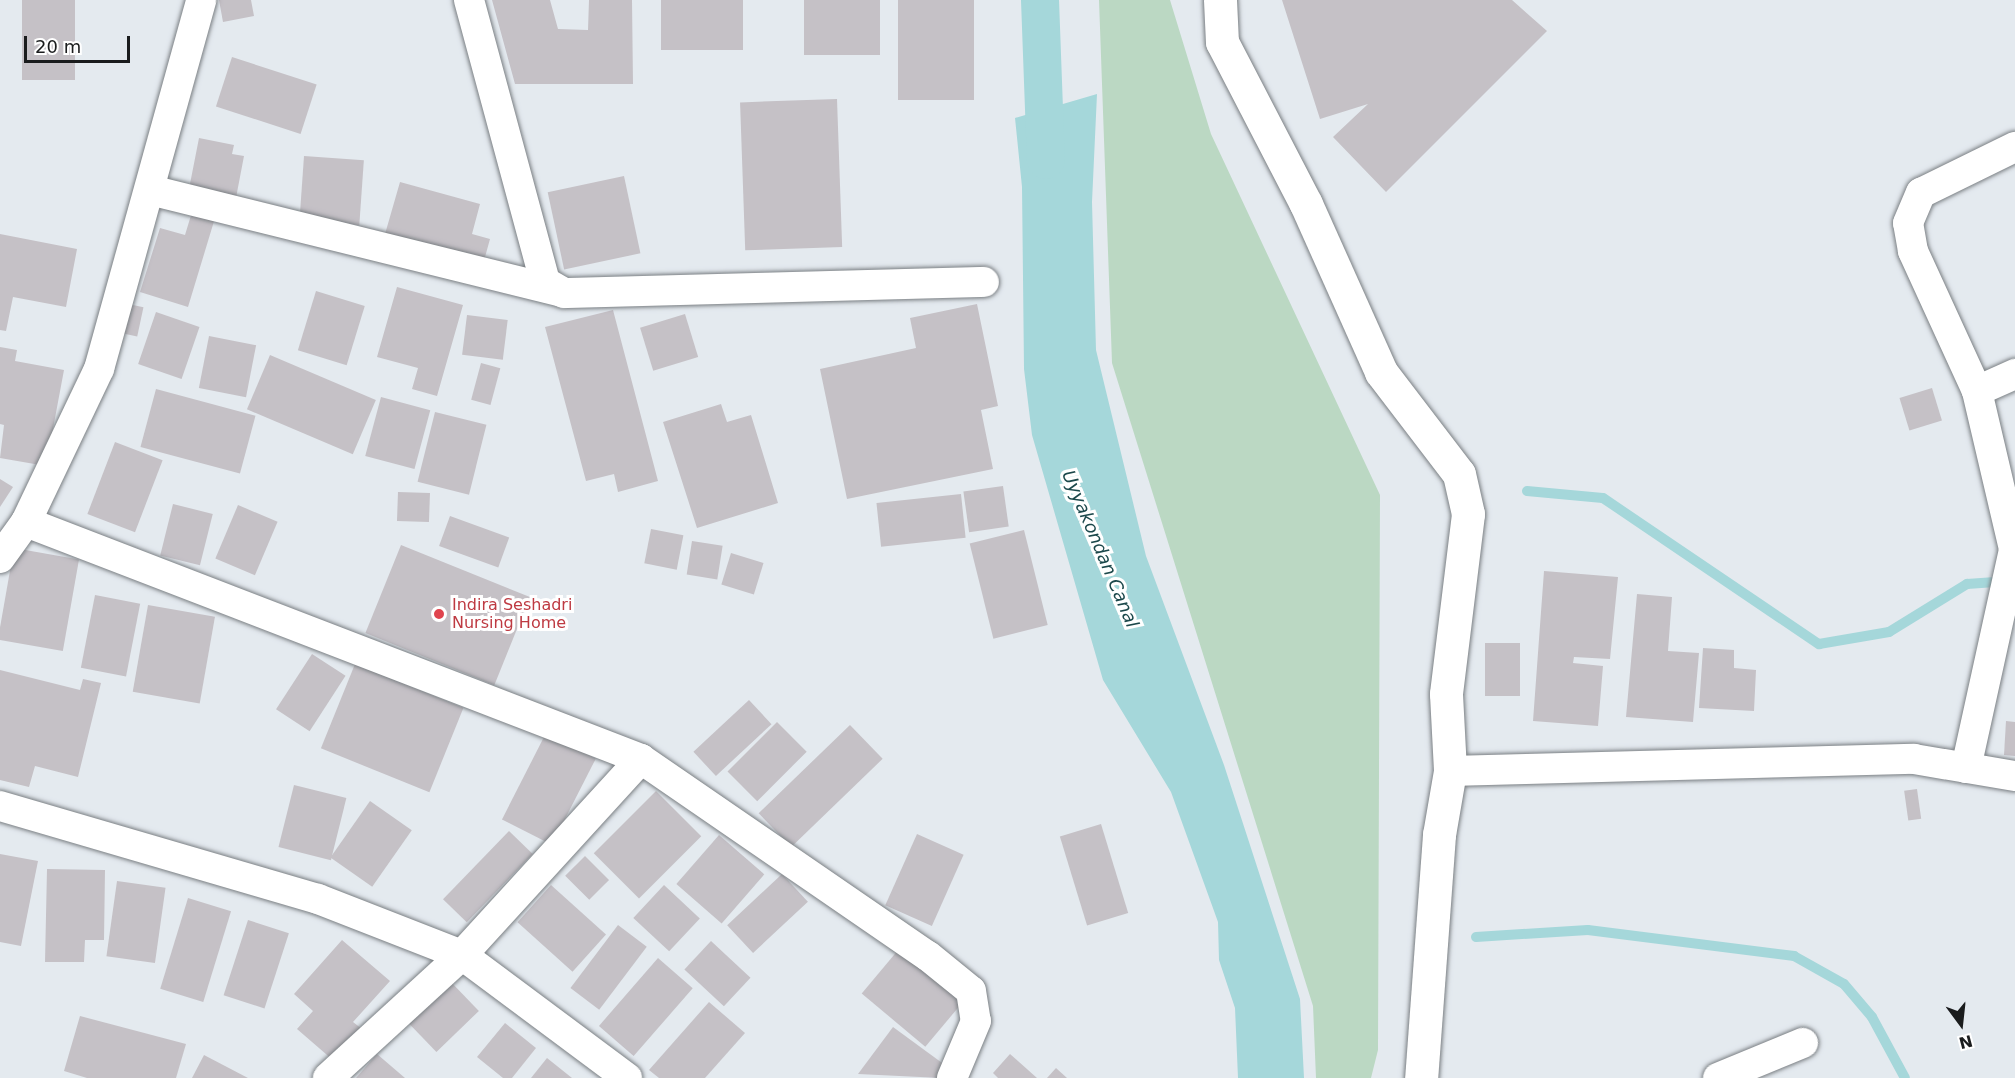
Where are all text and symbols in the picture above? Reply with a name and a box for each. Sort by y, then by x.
scale bar [27,24,134,62]
text: 20 m [35,36,81,57]
water label: Uyyakondan Canal [1057,467,1143,631]
place label: Indira Seshadri Nursing Home [452,595,572,633]
marker: Indira Seshadri Nursing Home [430,605,448,623]
north arrow [1931,994,1991,1054]
text: N [1957,1031,1975,1053]

